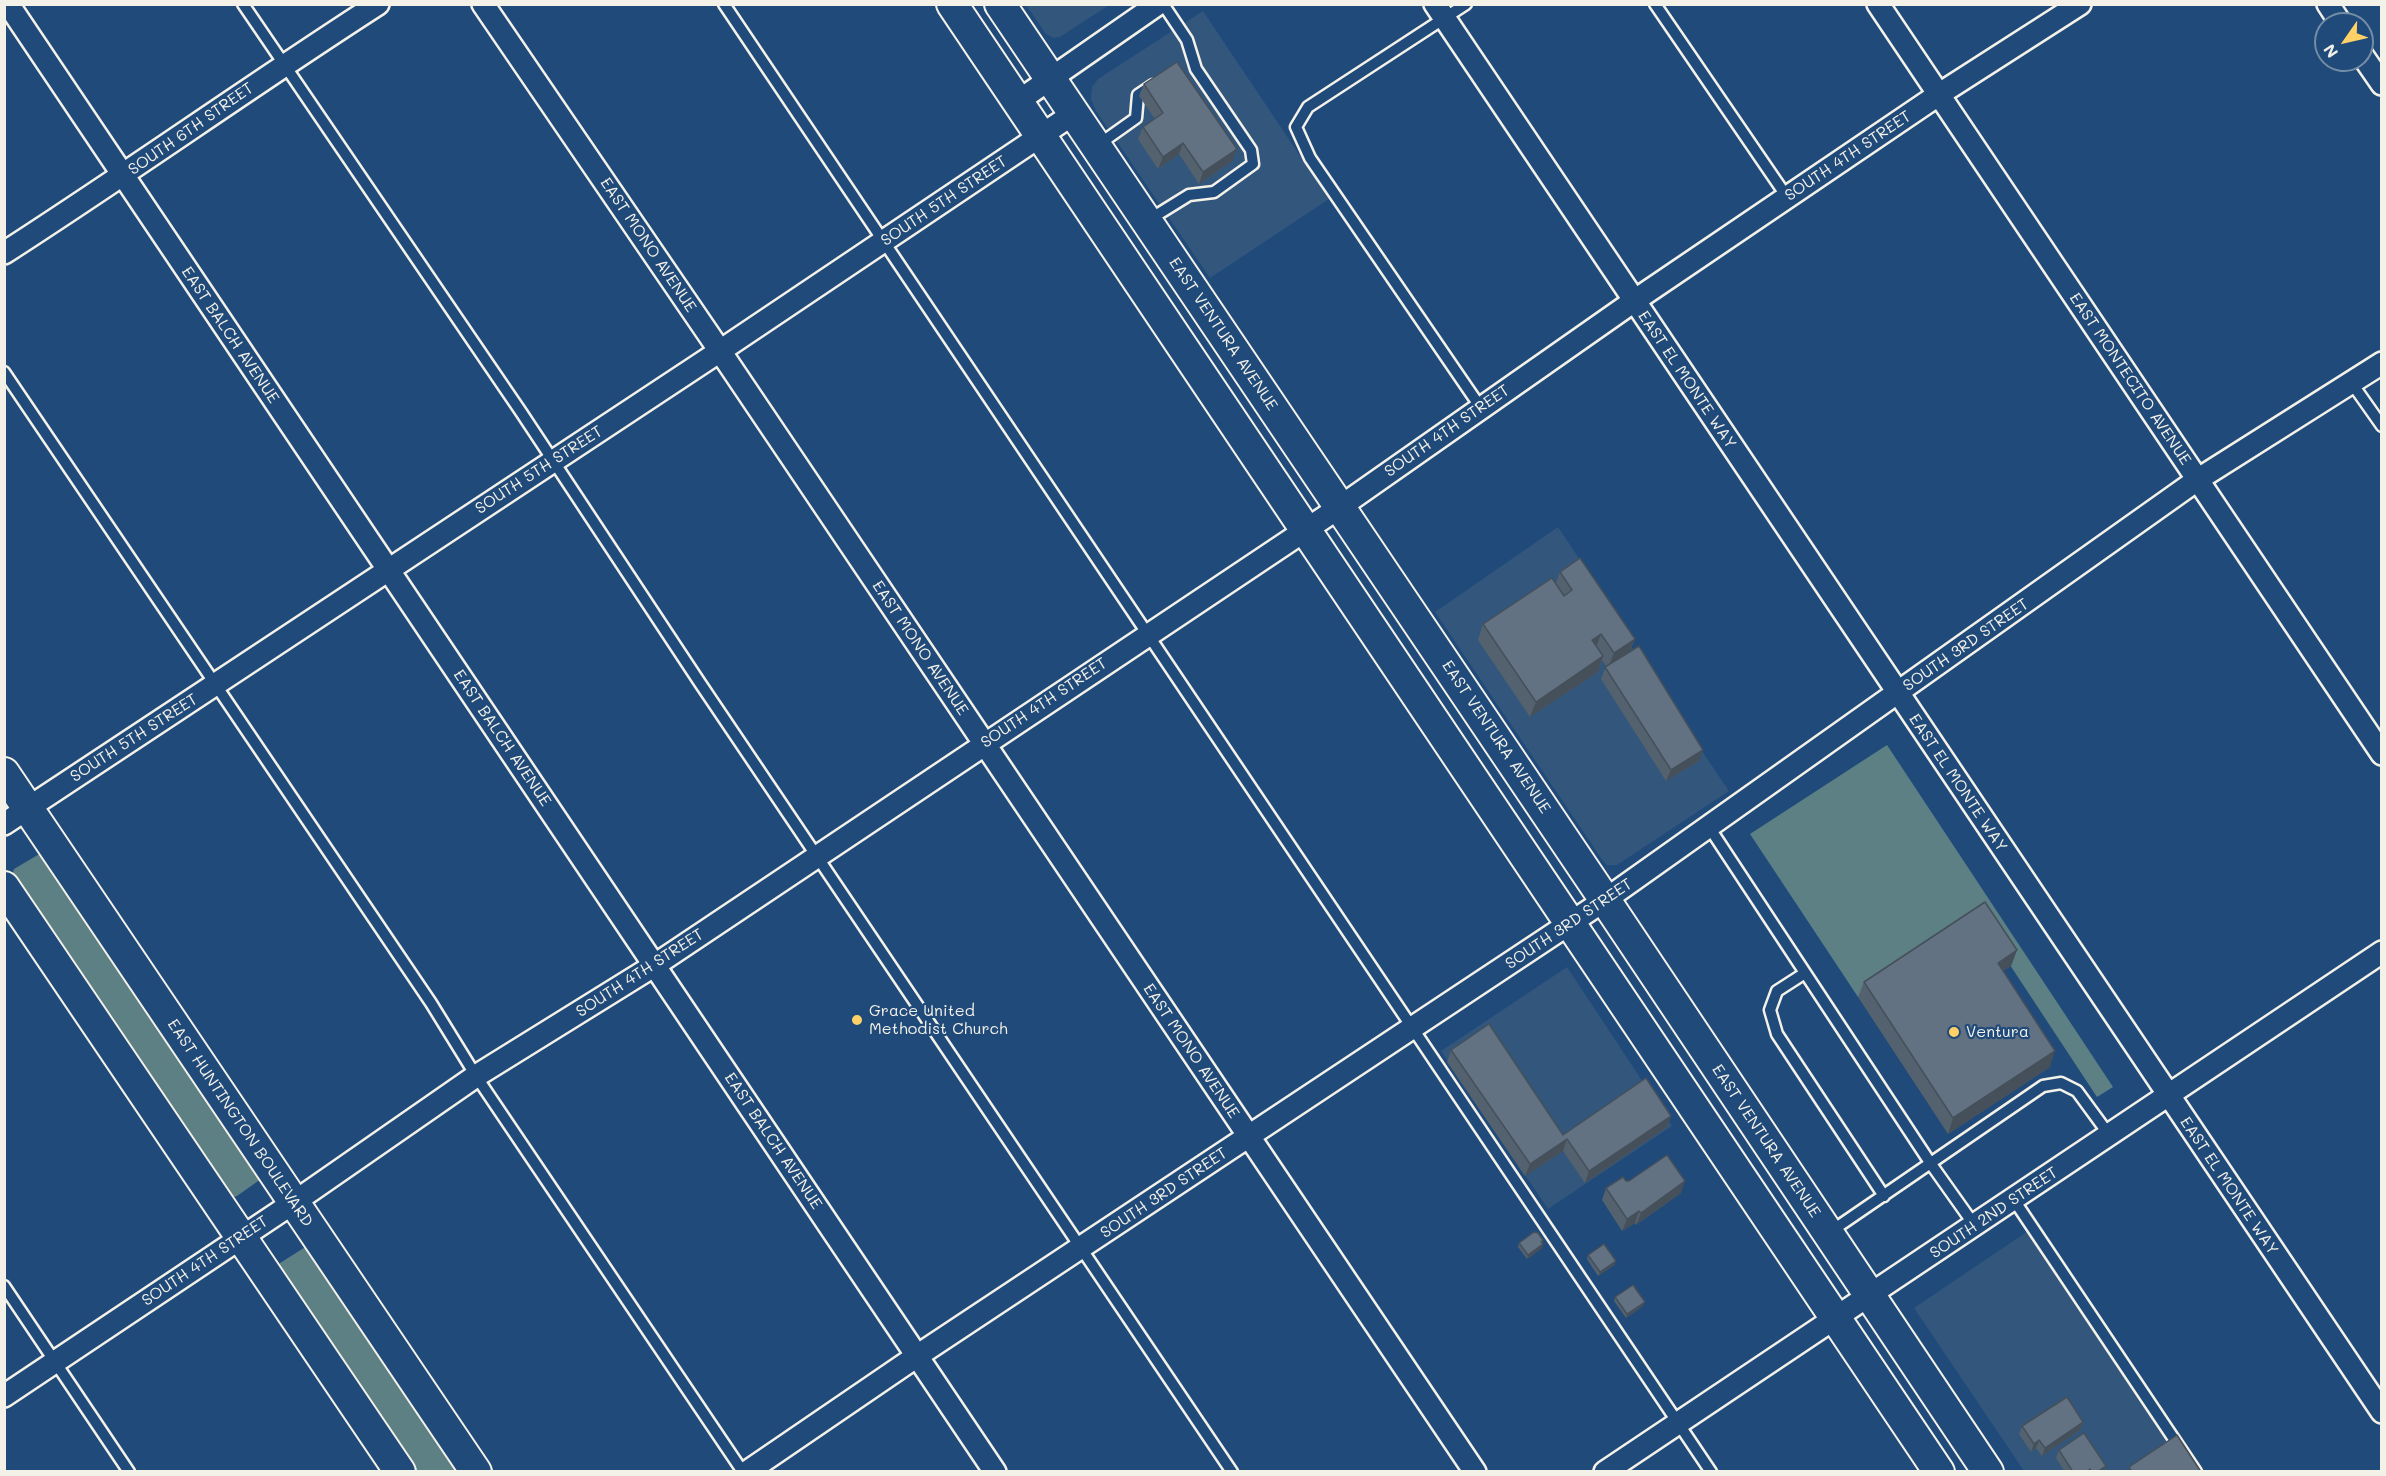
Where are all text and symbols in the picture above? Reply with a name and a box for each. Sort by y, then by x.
north arrow [2314,12,2374,72]
text: N [2318,40,2342,62]
street label: SOUTH 6TH STREET [125,79,257,179]
street label: SOUTH 4TH STREET [1781,107,1915,205]
street label: SOUTH 5TH STREET [877,152,1011,250]
street label: EAST MONO AVENUE [596,174,700,316]
street label: EAST VENTURA AVENUE [1165,254,1281,414]
street label: EAST BALCH AVENUE [177,263,283,407]
street label: EAST MONTECITO AVENUE [2065,289,2195,469]
street label: EAST EL MONTE WAY [1634,307,1740,453]
street label: SOUTH 4TH STREET [1381,381,1513,481]
street label: SOUTH 5TH STREET [472,422,606,518]
street label: EAST MONO AVENUE [868,577,972,719]
street label: SOUTH 3RD STREET [1899,594,2033,696]
street label: SOUTH 4TH STREET [977,654,1111,752]
street label: EAST VENTURA AVENUE [1438,657,1554,817]
street label: EAST BALCH AVENUE [449,666,555,810]
street label: SOUTH 5TH STREET [67,690,201,786]
street label: EAST EL MONTE WAY [1905,710,2011,856]
street label: SOUTH 3RD STREET [1502,874,1636,974]
street label: SOUTH 4TH STREET [573,925,707,1021]
street label: EAST MONO AVENUE [1139,980,1243,1122]
place label: Grace United Methodist Church [869,1001,1008,1039]
marker: Grace United Methodist Church [850,1013,864,1027]
street label: EAST HUNTINGTON BOULEVARD [163,1016,317,1230]
place label: Ventura [1966,1022,2029,1042]
marker: Ventura [1947,1025,1961,1039]
street label: EAST VENTURA AVENUE [1708,1061,1824,1221]
street label: EAST BALCH AVENUE [720,1069,826,1213]
street label: EAST EL MONTE WAY [2176,1113,2282,1259]
street label: SOUTH 3RD STREET [1097,1143,1231,1243]
street label: SOUTH 2ND STREET [1926,1163,2062,1263]
street label: SOUTH 4TH STREET [138,1212,272,1310]

